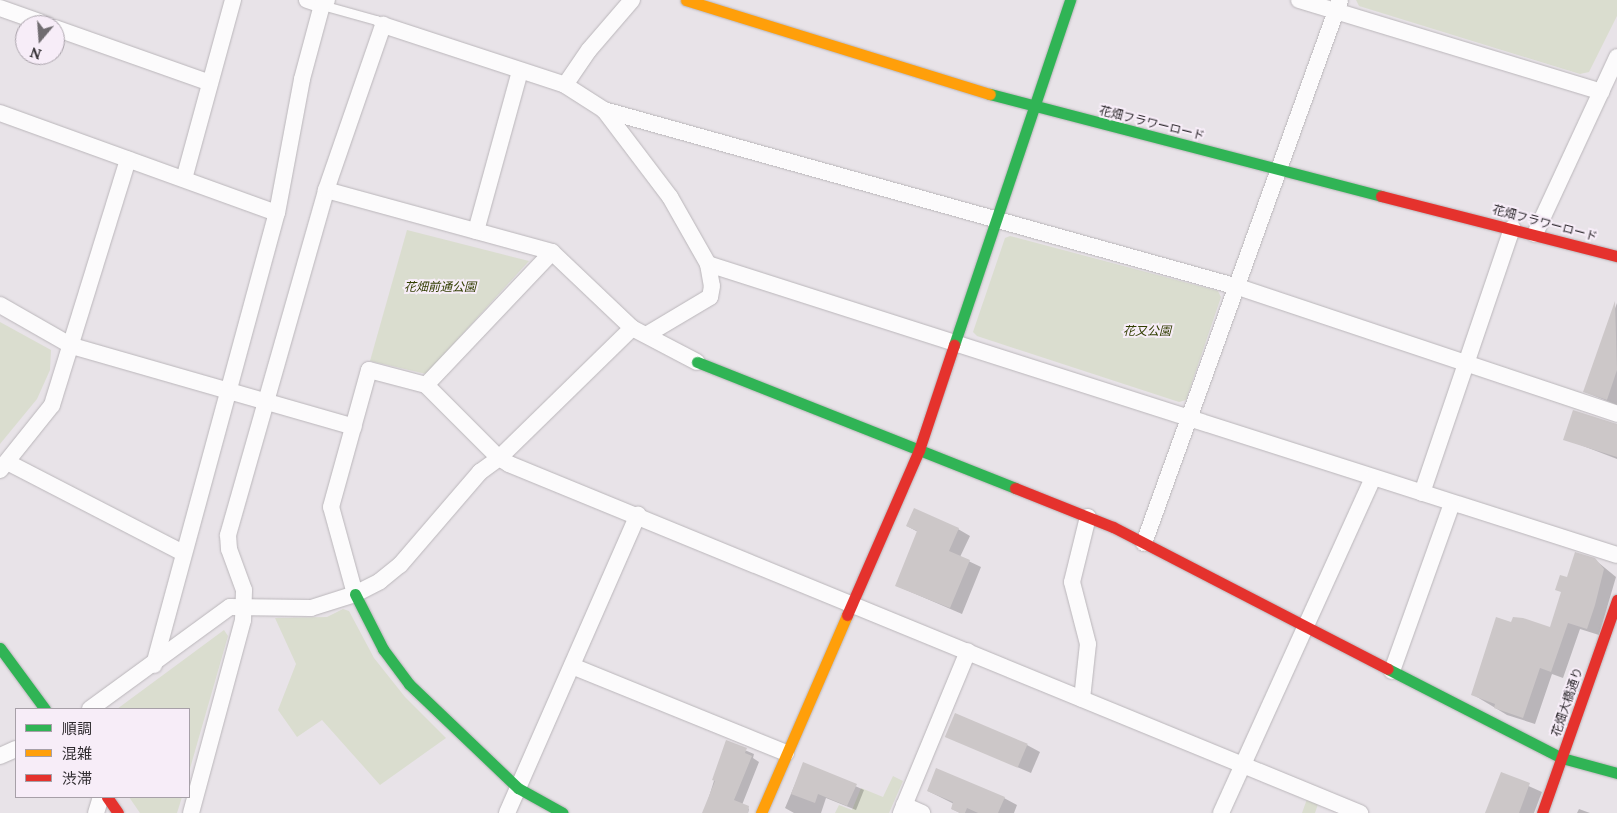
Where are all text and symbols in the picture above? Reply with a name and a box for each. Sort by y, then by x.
north arrow [15,15,65,65]
text: N [28,43,44,64]
street label: 花畑フラワーロード [1098,103,1206,143]
street label: 花畑フラワーロード [1491,202,1599,244]
park label: 花畑前通公園 [404,280,476,294]
park label: 花又公園 [1123,324,1171,338]
street label: 花畑大橋通り [1548,666,1586,738]
legend [15,708,190,798]
text: 順調 [62,719,92,738]
text: 混雑 [62,744,92,763]
text: 渋滞 [62,769,92,788]

